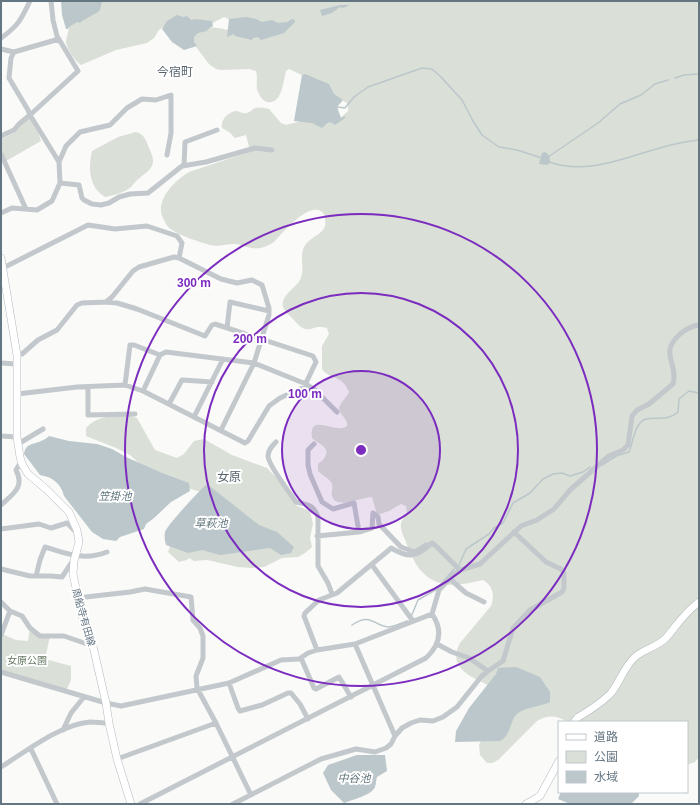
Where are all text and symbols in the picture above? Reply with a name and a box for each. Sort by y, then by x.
district label: 今宿町 [157,65,193,79]
text: 300 m [177,276,211,290]
text: 200 m [233,332,267,346]
text: 100 m [288,387,322,401]
centre of rings [354,443,368,457]
district label: 女原 [217,470,241,484]
water label: 笠掛池 [99,490,132,502]
water label: 草萩池 [195,517,228,529]
street label: 周船寺有田線 [70,587,97,647]
park label: 女原公園 [7,655,47,666]
legend [558,721,688,793]
text: 道路 [594,730,618,744]
text: 公園 [594,750,618,764]
text: 水域 [594,770,618,784]
water label: 中谷池 [338,772,371,784]

